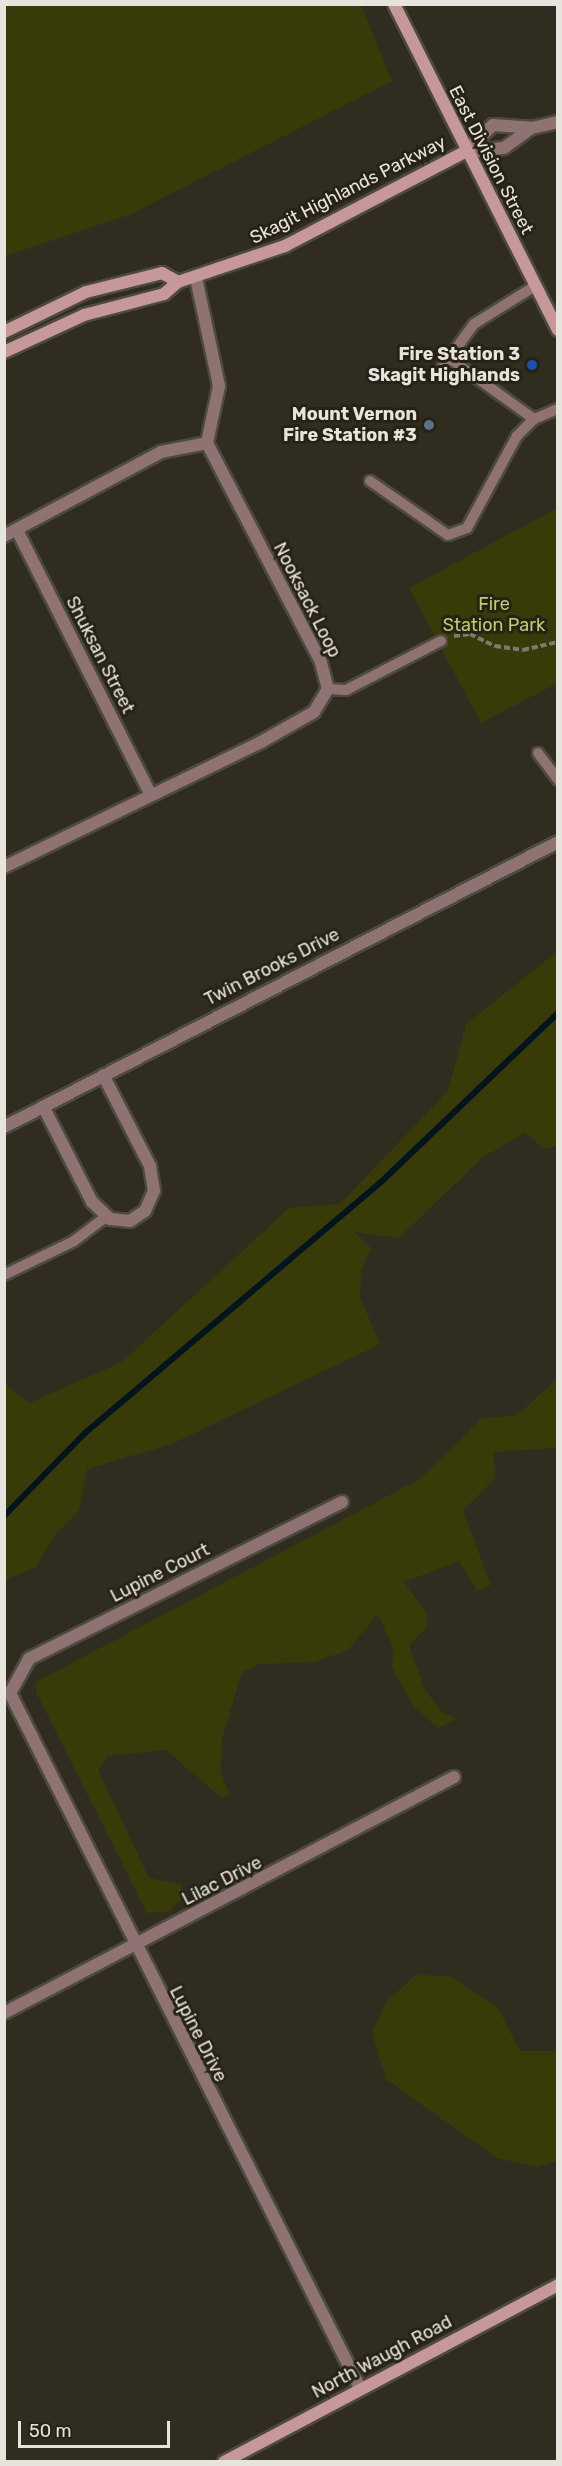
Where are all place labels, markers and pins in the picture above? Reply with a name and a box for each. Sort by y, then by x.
place label: Fire Station 3 Skagit Highlands [368,344,520,386]
marker: Fire Station 3 Skagit Highlands [525,358,539,372]
place label: Mount Vernon Fire Station #3 [283,404,417,446]
marker: Mount Vernon Fire Station #3 [422,418,436,432]

